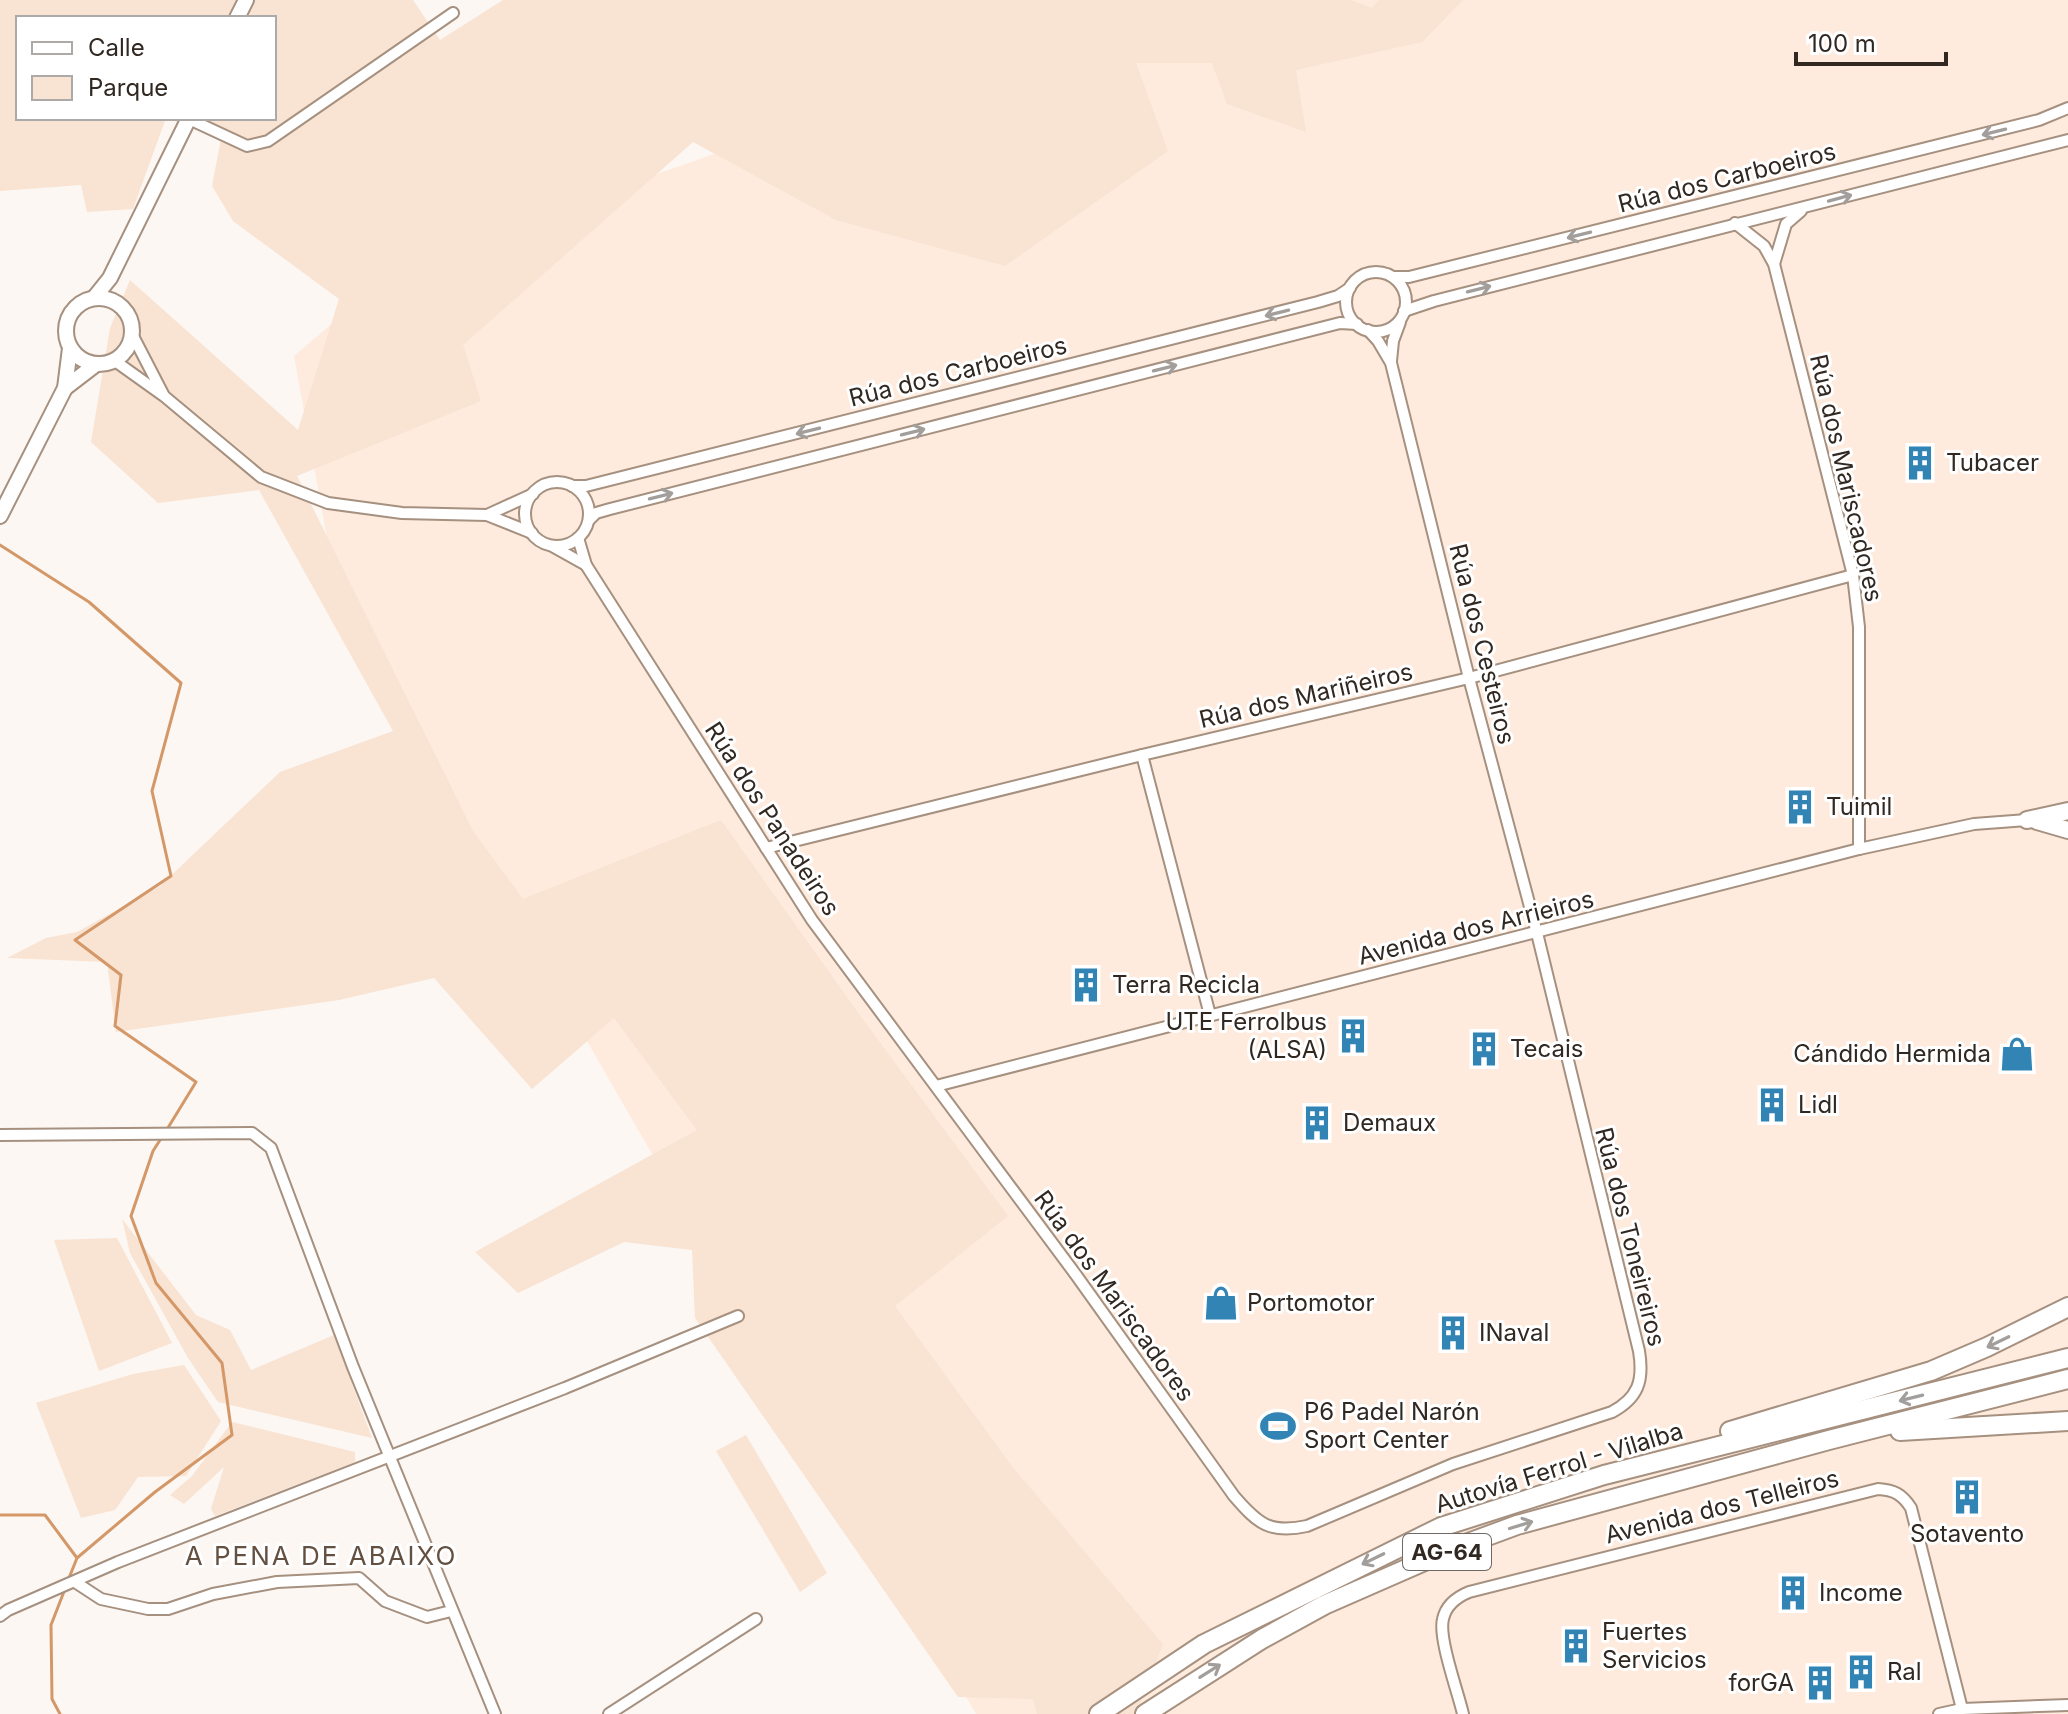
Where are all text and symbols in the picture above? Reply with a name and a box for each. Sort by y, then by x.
legend [16,16,276,120]
scale bar [1796,16,1946,66]
text: 100 m [1808,29,1876,58]
text: Calle [88,33,145,62]
text: Parque [88,73,168,102]
one-way arrow [1982,125,2007,140]
street label: Rúa dos Carboeiros [1615,136,1839,219]
one-way arrow [1827,190,1852,205]
one-way arrow [1566,229,1592,244]
one-way arrow [1466,281,1492,296]
one-way arrow [1264,306,1290,321]
street label: Rúa dos Carboeiros [846,330,1070,413]
street label: Rúa dos Mariscadores [1804,351,1889,605]
one-way arrow [1152,360,1178,375]
one-way arrow [795,424,821,439]
one-way arrow [900,424,926,439]
building icon: Tubacer [1901,444,1939,482]
place label: Tubacer [1946,448,2039,477]
one-way arrow [648,487,674,502]
street label: Rúa dos Cesteiros [1444,541,1521,747]
street label: Rúa dos Mariñeiros [1196,657,1416,734]
street label: Rúa dos Panadeiros [699,716,846,921]
building icon: Tuimil [1781,788,1819,826]
place label: Tuimil [1826,792,1892,821]
street label: Avenida dos Arrieiros [1355,884,1597,971]
building icon: Terra Recicla [1067,966,1105,1004]
place label: Terra Recicla [1112,970,1260,999]
place label: UTE Ferrolbus (ALSA) [1165,1007,1327,1064]
building icon: UTE Ferrolbus (ALSA) [1334,1017,1372,1055]
building icon: Tecais [1465,1030,1503,1068]
place label: Tecais [1510,1034,1584,1063]
shop icon: Cándido Hermida [1998,1035,2036,1073]
place label: Cándido Hermida [1793,1039,1991,1068]
building icon: Lidl [1753,1086,1791,1124]
place label: Lidl [1798,1090,1838,1119]
building icon: Demaux [1298,1104,1336,1142]
place label: Demaux [1343,1108,1436,1137]
street label: Rúa dos Toneireiros [1589,1124,1672,1349]
street label: Rúa dos Mariscadores [1028,1185,1201,1407]
shop icon: Portomotor [1202,1284,1240,1322]
place label: Portomotor [1247,1288,1374,1317]
building icon: INaval [1434,1314,1472,1352]
place label: INaval [1479,1318,1549,1347]
one-way arrow [1986,1335,2010,1350]
one-way arrow [1898,1391,1924,1406]
place label: P6 Padel Narón Sport Center [1304,1397,1480,1454]
sports icon: P6 Padel Narón Sport Center [1259,1407,1297,1445]
street label: Autovía Ferrol - Vilalba [1431,1416,1686,1519]
street label: Avenida dos Telleiros [1602,1463,1842,1550]
building icon: Sotavento [1948,1478,1986,1516]
one-way arrow [1507,1517,1533,1532]
place label: Sotavento [1910,1519,2024,1548]
road number: AG-64 [1403,1534,1491,1570]
district label: A PENA DE ABAIXO [185,1540,457,1571]
one-way arrow [1362,1551,1386,1567]
building icon: Income [1774,1574,1812,1612]
place label: Income [1819,1578,1903,1607]
place label: Fuertes Servicios [1602,1617,1707,1674]
building icon: Fuertes Servicios [1557,1627,1595,1665]
building icon: Ral [1842,1653,1880,1691]
place label: Ral [1887,1657,1922,1686]
one-way arrow [1198,1662,1221,1678]
building icon: forGA [1801,1664,1839,1702]
place label: forGA [1728,1668,1794,1697]

